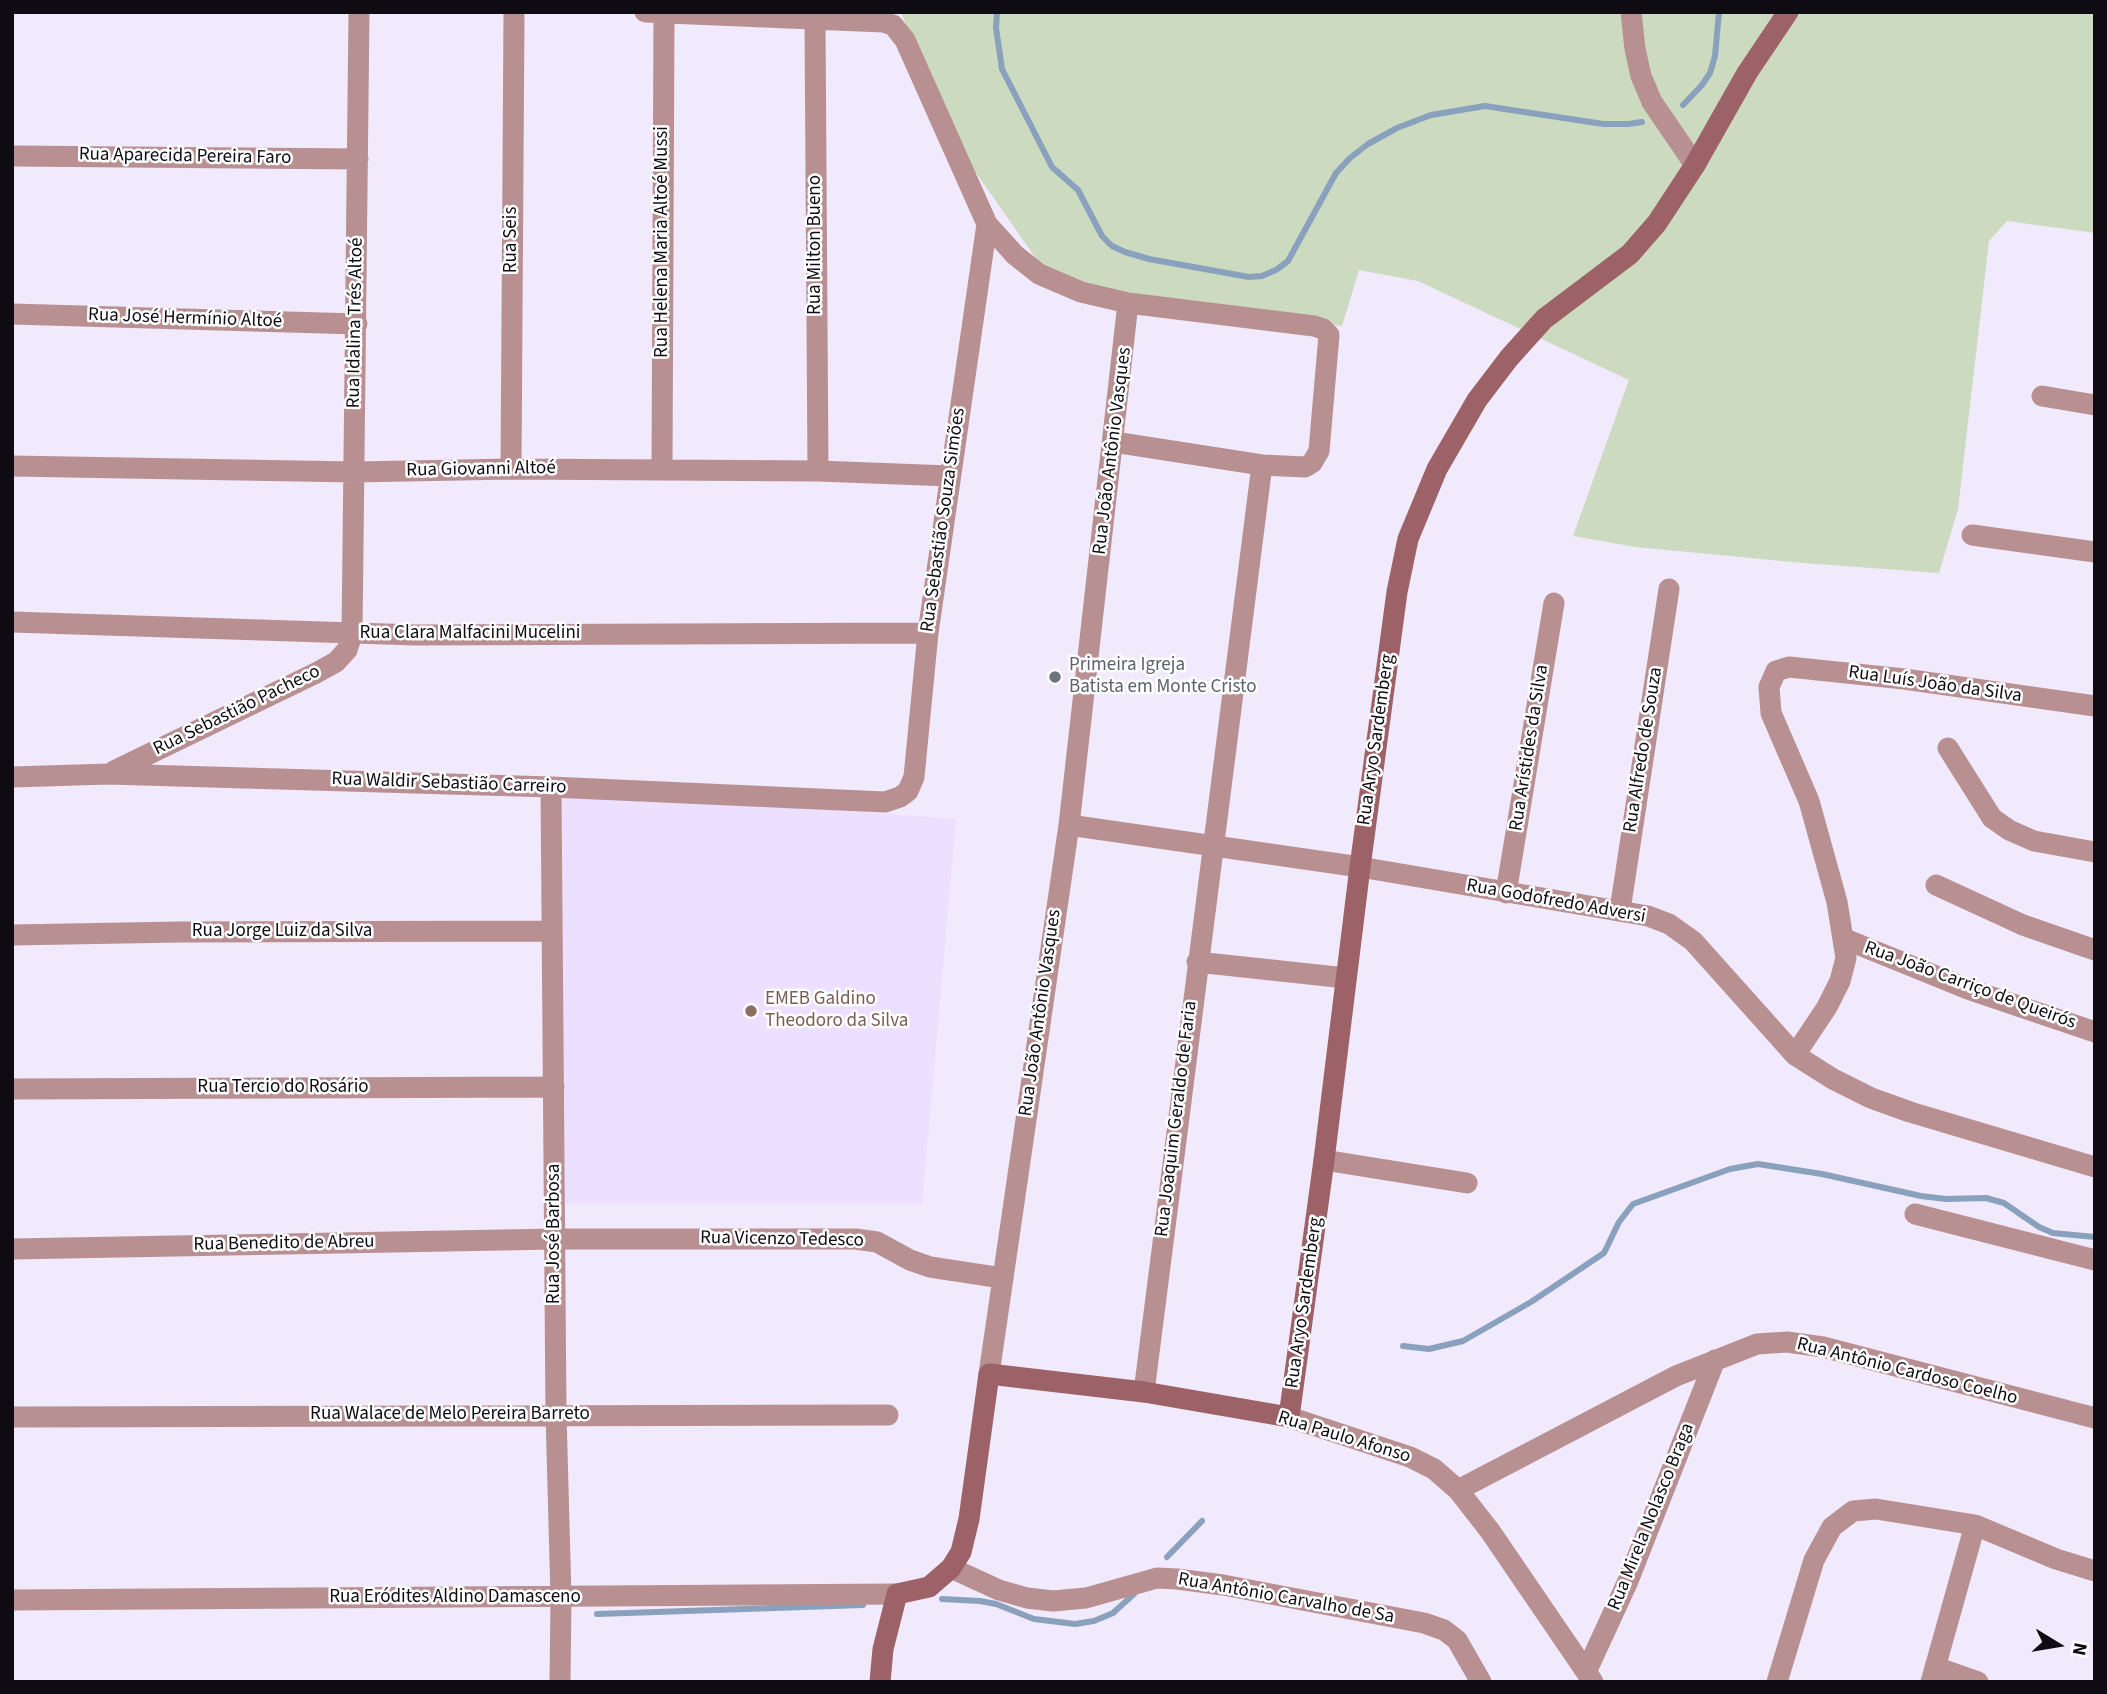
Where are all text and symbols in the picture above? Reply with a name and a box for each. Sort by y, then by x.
street label: Rua Helena Maria Altoé Mussi [652,126,674,358]
street label: Rua Aparecida Pereira Faro [79,144,291,170]
street label: Rua Milton Bueno [805,175,827,315]
street label: Rua Seis [501,207,523,273]
street label: Rua Idalina Trés Altoé [343,237,369,409]
street label: Rua José Hermínio Altoé [88,304,282,334]
street label: Rua João Antônio Vasques [1089,346,1137,556]
street label: Rua Sebastião Souza Simões [917,406,971,634]
street label: Rua Giovanni Altoé [406,457,556,483]
street label: Rua Clara Malfacini Mucelini [360,623,580,645]
street label: Rua Aryo Sardemberg [1354,653,1400,827]
place label: Primeira Igreja Batista em Monte Cristo [1069,655,1257,699]
street label: Rua Sebastião Pacheco [150,661,324,761]
street label: Rua Luís João da Silva [1847,662,2023,708]
street label: Rua Arístides da Silva [1506,663,1554,833]
street label: Rua Alfredo de Souza [1620,666,1668,834]
marker: Primeira Igreja Batista em Monte Cristo [1047,669,1063,685]
street label: Rua Waldir Sebastião Carreiro [331,769,567,799]
street label: Rua Godofredo Adversi [1465,875,1647,929]
street label: Rua João Antônio Vasques [1015,908,1067,1118]
street label: Rua Jorge Luiz da Silva [192,921,372,943]
street label: Rua João Carriço de Queirós [1861,937,2079,1035]
place label: EMEB Galdino Theodoro da Silva [765,989,908,1033]
street label: Rua Joaquim Geraldo de Faria [1151,1000,1203,1238]
marker: EMEB Galdino Theodoro da Silva [743,1003,759,1019]
street label: Rua Tercio do Rosário [197,1077,369,1099]
street label: Rua José Barbosa [544,1164,566,1304]
street label: Rua Aryo Sardemberg [1282,1216,1328,1390]
street label: Rua Vicenzo Tedesco [700,1227,864,1253]
street label: Rua Benedito de Abreu [193,1231,375,1257]
street label: Rua Antônio Cardoso Coelho [1794,1334,2020,1410]
street label: Rua Walace de Melo Pereira Barreto [310,1404,590,1426]
street label: Rua Paulo Afonso [1275,1407,1413,1469]
street label: Rua Mirela Nolasco Braga [1604,1420,1700,1614]
street label: Rua Antônio Carvalho de Sa [1176,1569,1396,1629]
street label: Rua Eródites Aldino Damasceno [329,1587,581,1609]
north arrow [2023,1610,2093,1680]
text: N [2065,1640,2094,1658]

